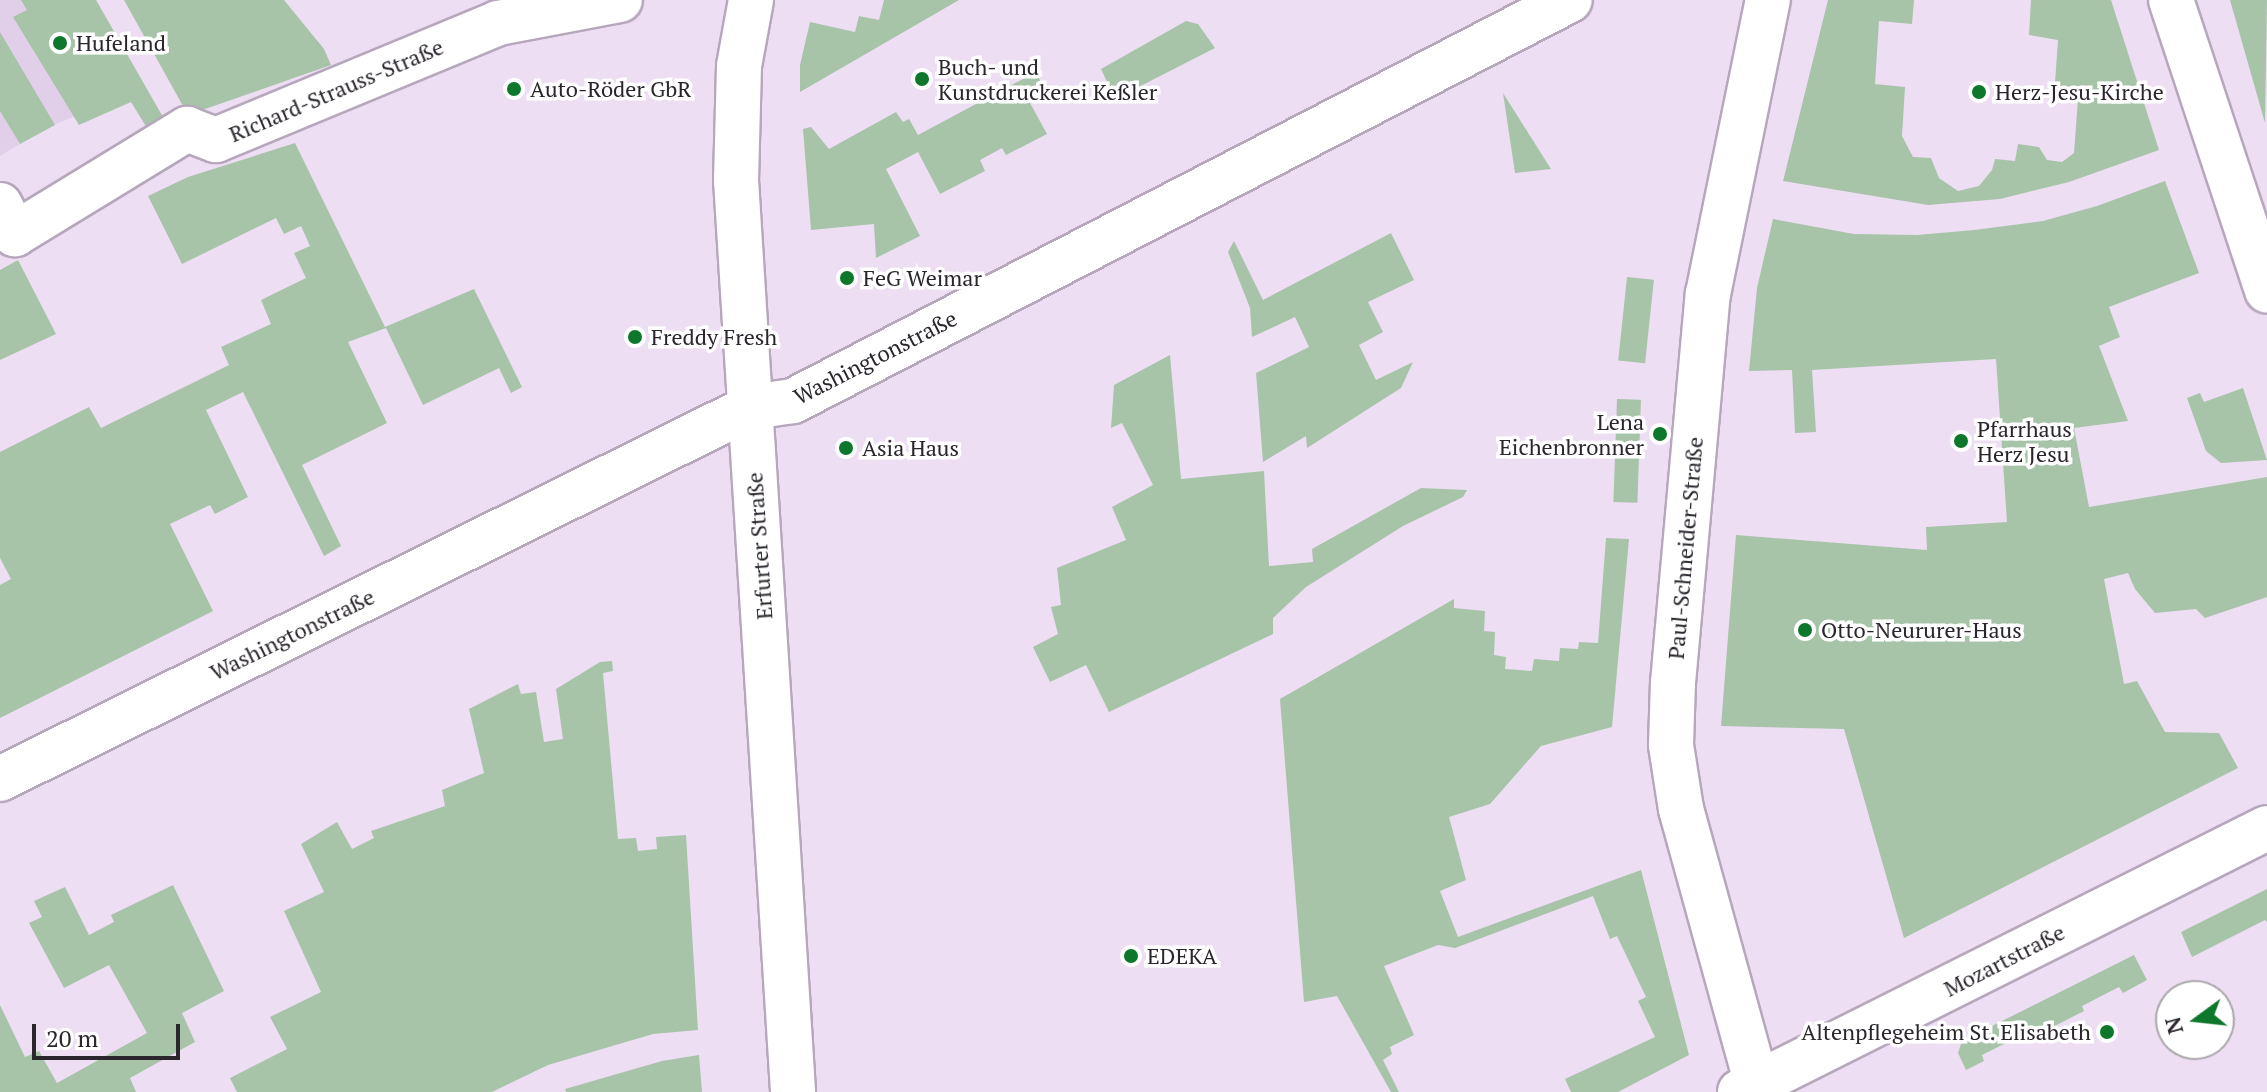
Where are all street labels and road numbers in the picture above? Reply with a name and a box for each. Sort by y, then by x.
street label: Richard-Strauss-Straße [225,33,447,147]
street label: Washingtonstraße [789,304,961,410]
street label: Paul-Schneider-Straße [1662,436,1708,660]
street label: Erfurter Straße [741,472,777,620]
street label: Washingtonstraße [205,583,379,685]
street label: Mozartstraße [1939,918,2069,1002]

